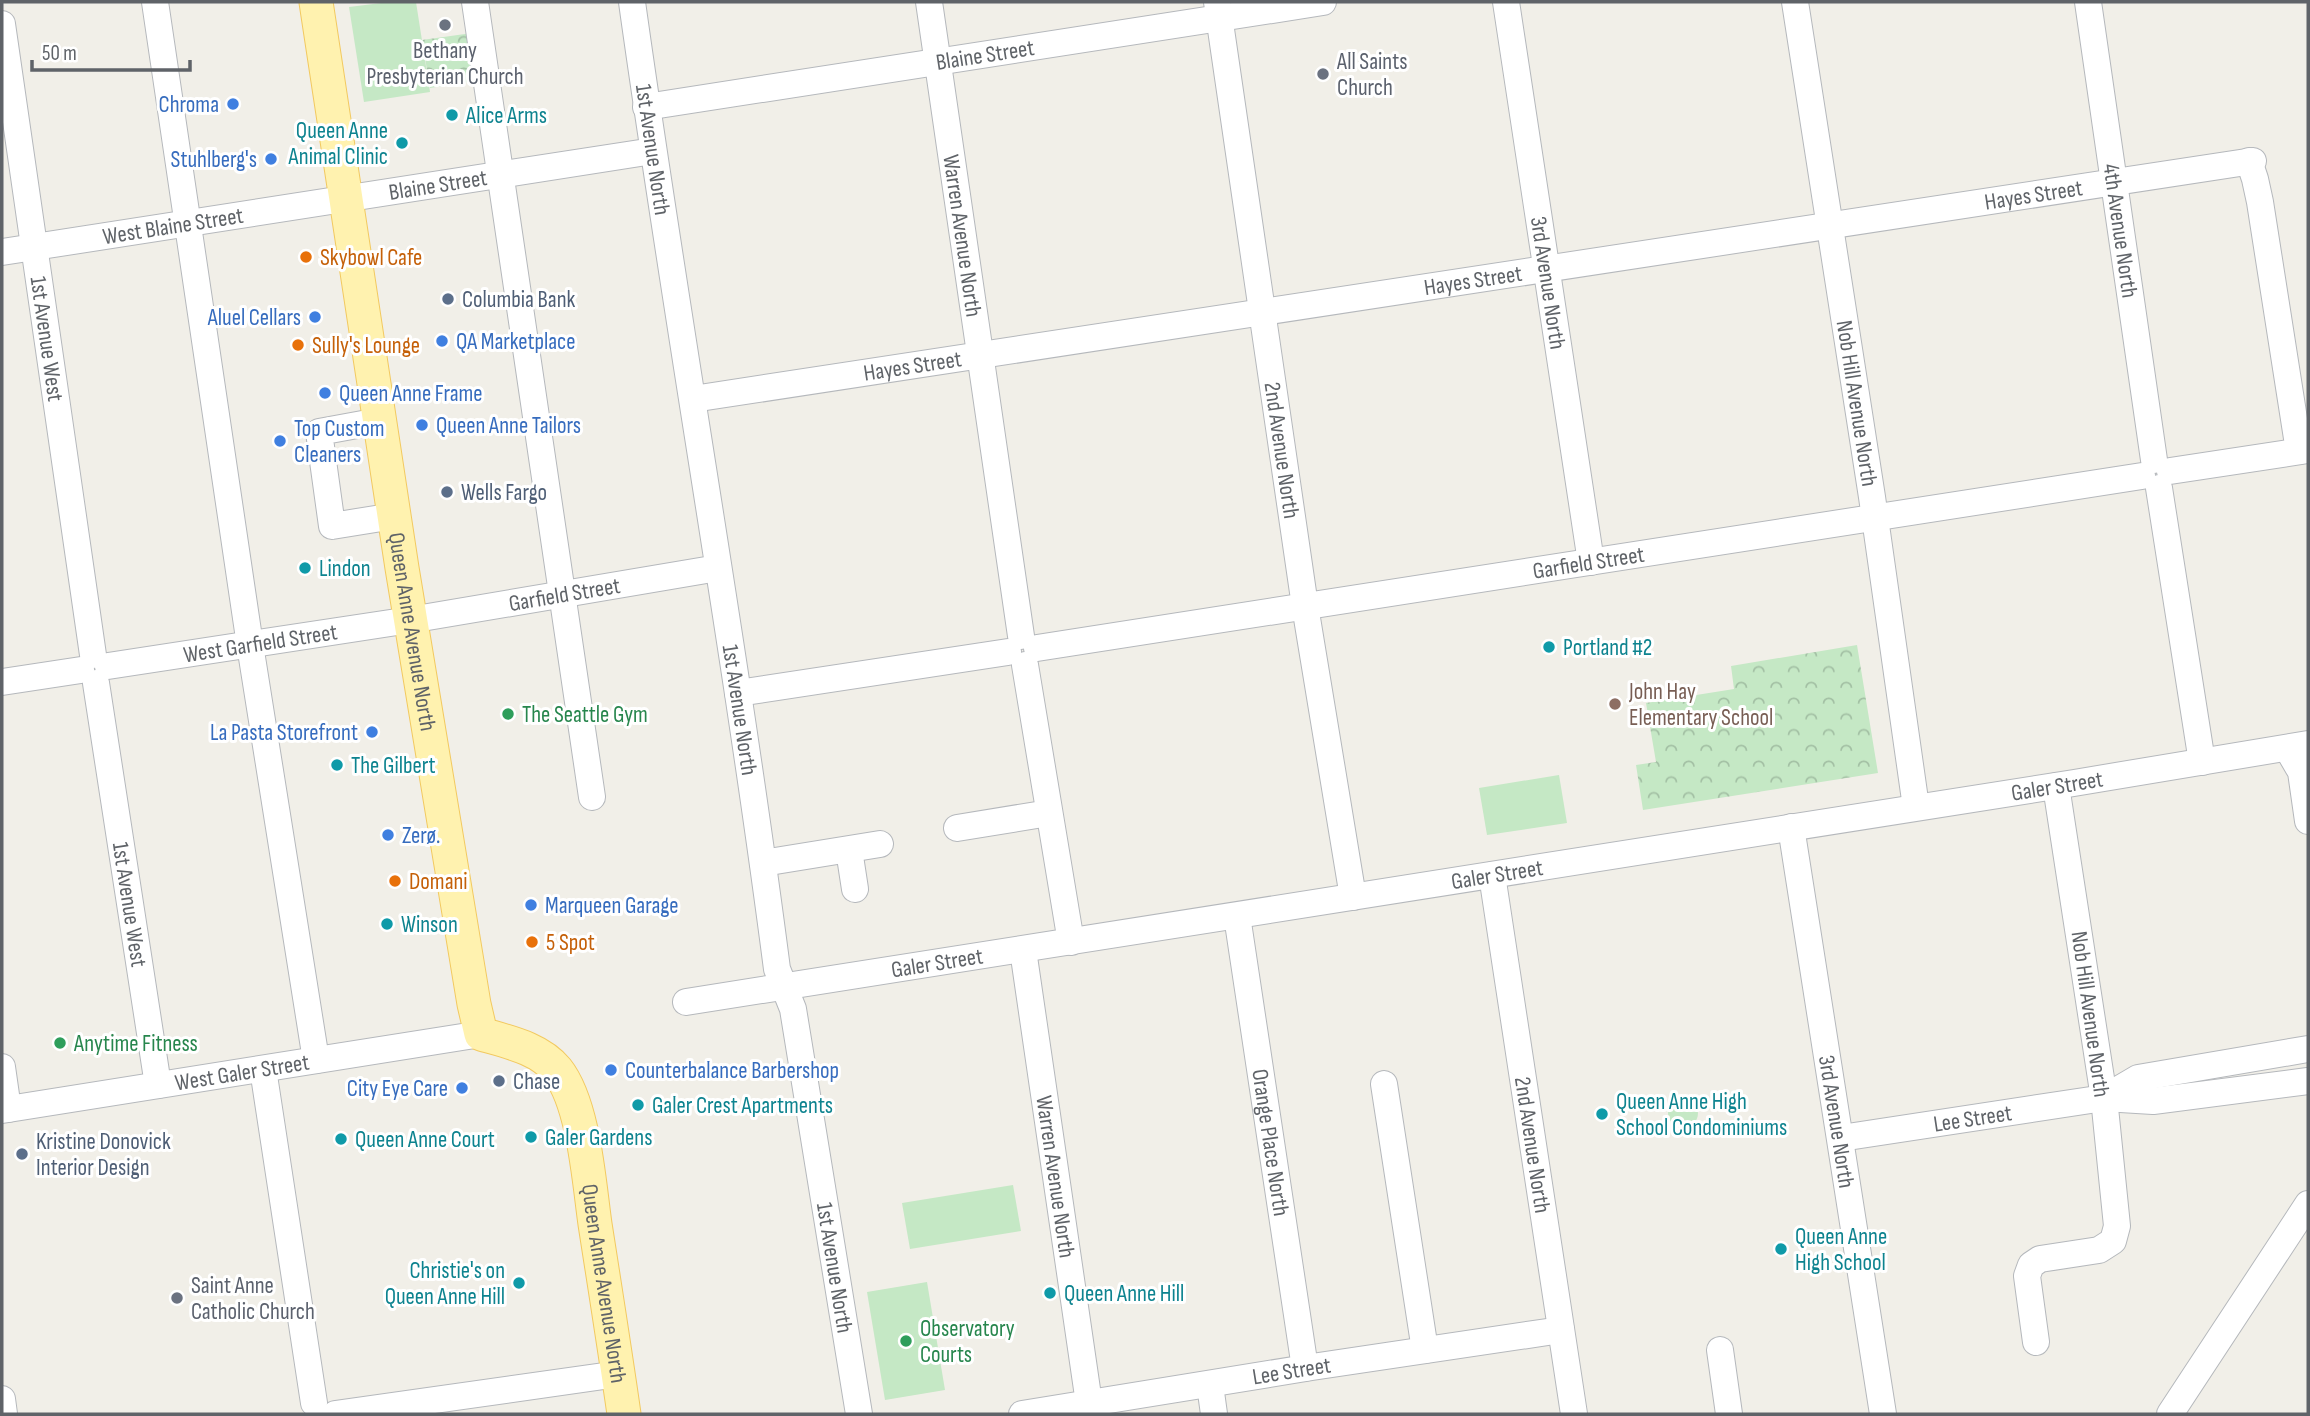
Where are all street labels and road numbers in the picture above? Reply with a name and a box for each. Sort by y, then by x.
street label: Blaine Street [934,34,1036,77]
street label: 1st Avenue North [629,82,676,217]
street label: Warren Avenue North [936,153,988,319]
street label: 4th Avenue North [2096,162,2143,300]
street label: Blaine Street [387,164,489,207]
street label: Hayes Street [1983,174,2085,217]
street label: West Blaine Street [101,202,245,251]
street label: 3rd Avenue North [1524,215,1572,351]
street label: Hayes Street [1422,260,1524,302]
street label: 1st Avenue West [24,274,69,403]
street label: Nob Hill Avenue North [1830,318,1883,488]
street label: Hayes Street [862,345,964,388]
street label: 2nd Avenue North [1258,380,1305,521]
street label: Queen Anne Avenue North [382,530,442,733]
street label: Garfield Street [1531,541,1646,586]
street label: Garfield Street [507,572,622,618]
street label: West Garfield Street [181,618,339,669]
street label: 1st Avenue North [716,642,763,777]
street label: Galer Street [2009,765,2105,808]
street label: 1st Avenue West [106,840,153,969]
street label: Galer Street [1449,854,1545,896]
street label: Nob Hill Avenue North [2064,929,2116,1099]
street label: Galer Street [889,942,985,984]
street label: West Galer Street [173,1048,311,1097]
street label: 3rd Avenue North [1812,1053,1860,1190]
street label: Orange Place North [1245,1067,1295,1218]
street label: 2nd Avenue North [1508,1075,1556,1215]
street label: Warren Avenue North [1029,1094,1081,1260]
street label: Lee Street [1931,1099,2014,1139]
street label: Queen Anne Avenue North [575,1183,632,1385]
street label: 1st Avenue North [810,1200,859,1335]
street label: Lee Street [1250,1351,1333,1391]

